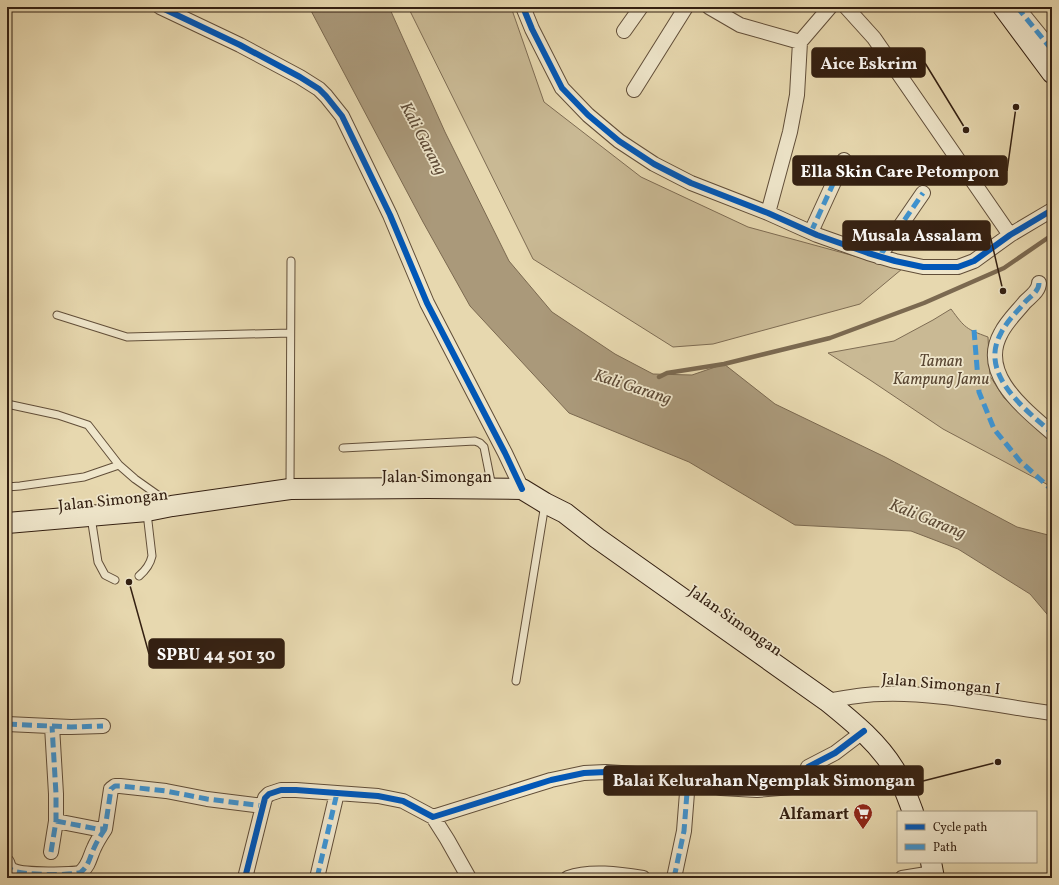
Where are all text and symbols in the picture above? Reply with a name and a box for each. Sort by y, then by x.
callout: Aice Eskrim [812,48,925,77]
text: Aice Eskrim [820,53,918,76]
water label: Kali Garang [394,98,452,180]
callout: Ella Skin Care Petompon [793,156,1007,185]
text: Ella Skin Care Petompon [801,161,999,184]
callout: Musala Assalam [843,221,990,250]
text: Musala Assalam [852,225,982,248]
park label: Taman Kampung Jamu [893,351,989,391]
water label: Kali Garang [591,364,675,411]
street label: Jalan Simongan [382,467,492,489]
street label: Jalan Simongan [57,484,169,518]
water label: Kali Garang [886,494,969,545]
street label: Jalan Simongan [683,581,786,662]
callout: SPBU 44 501 30 [149,639,284,668]
text: SPBU 44 501 30 [157,644,275,667]
street label: Jalan Simongan I [881,669,1001,701]
callout: Balai Kelurahan Ngemplak Simongan [604,766,923,795]
text: Balai Kelurahan Ngemplak Simongan [613,770,915,793]
supermarket icon: Alfamart [852,802,874,830]
place label: Alfamart [779,804,849,826]
legend [897,811,1037,863]
text: Cycle path [933,820,988,836]
text: Path [933,840,957,856]

